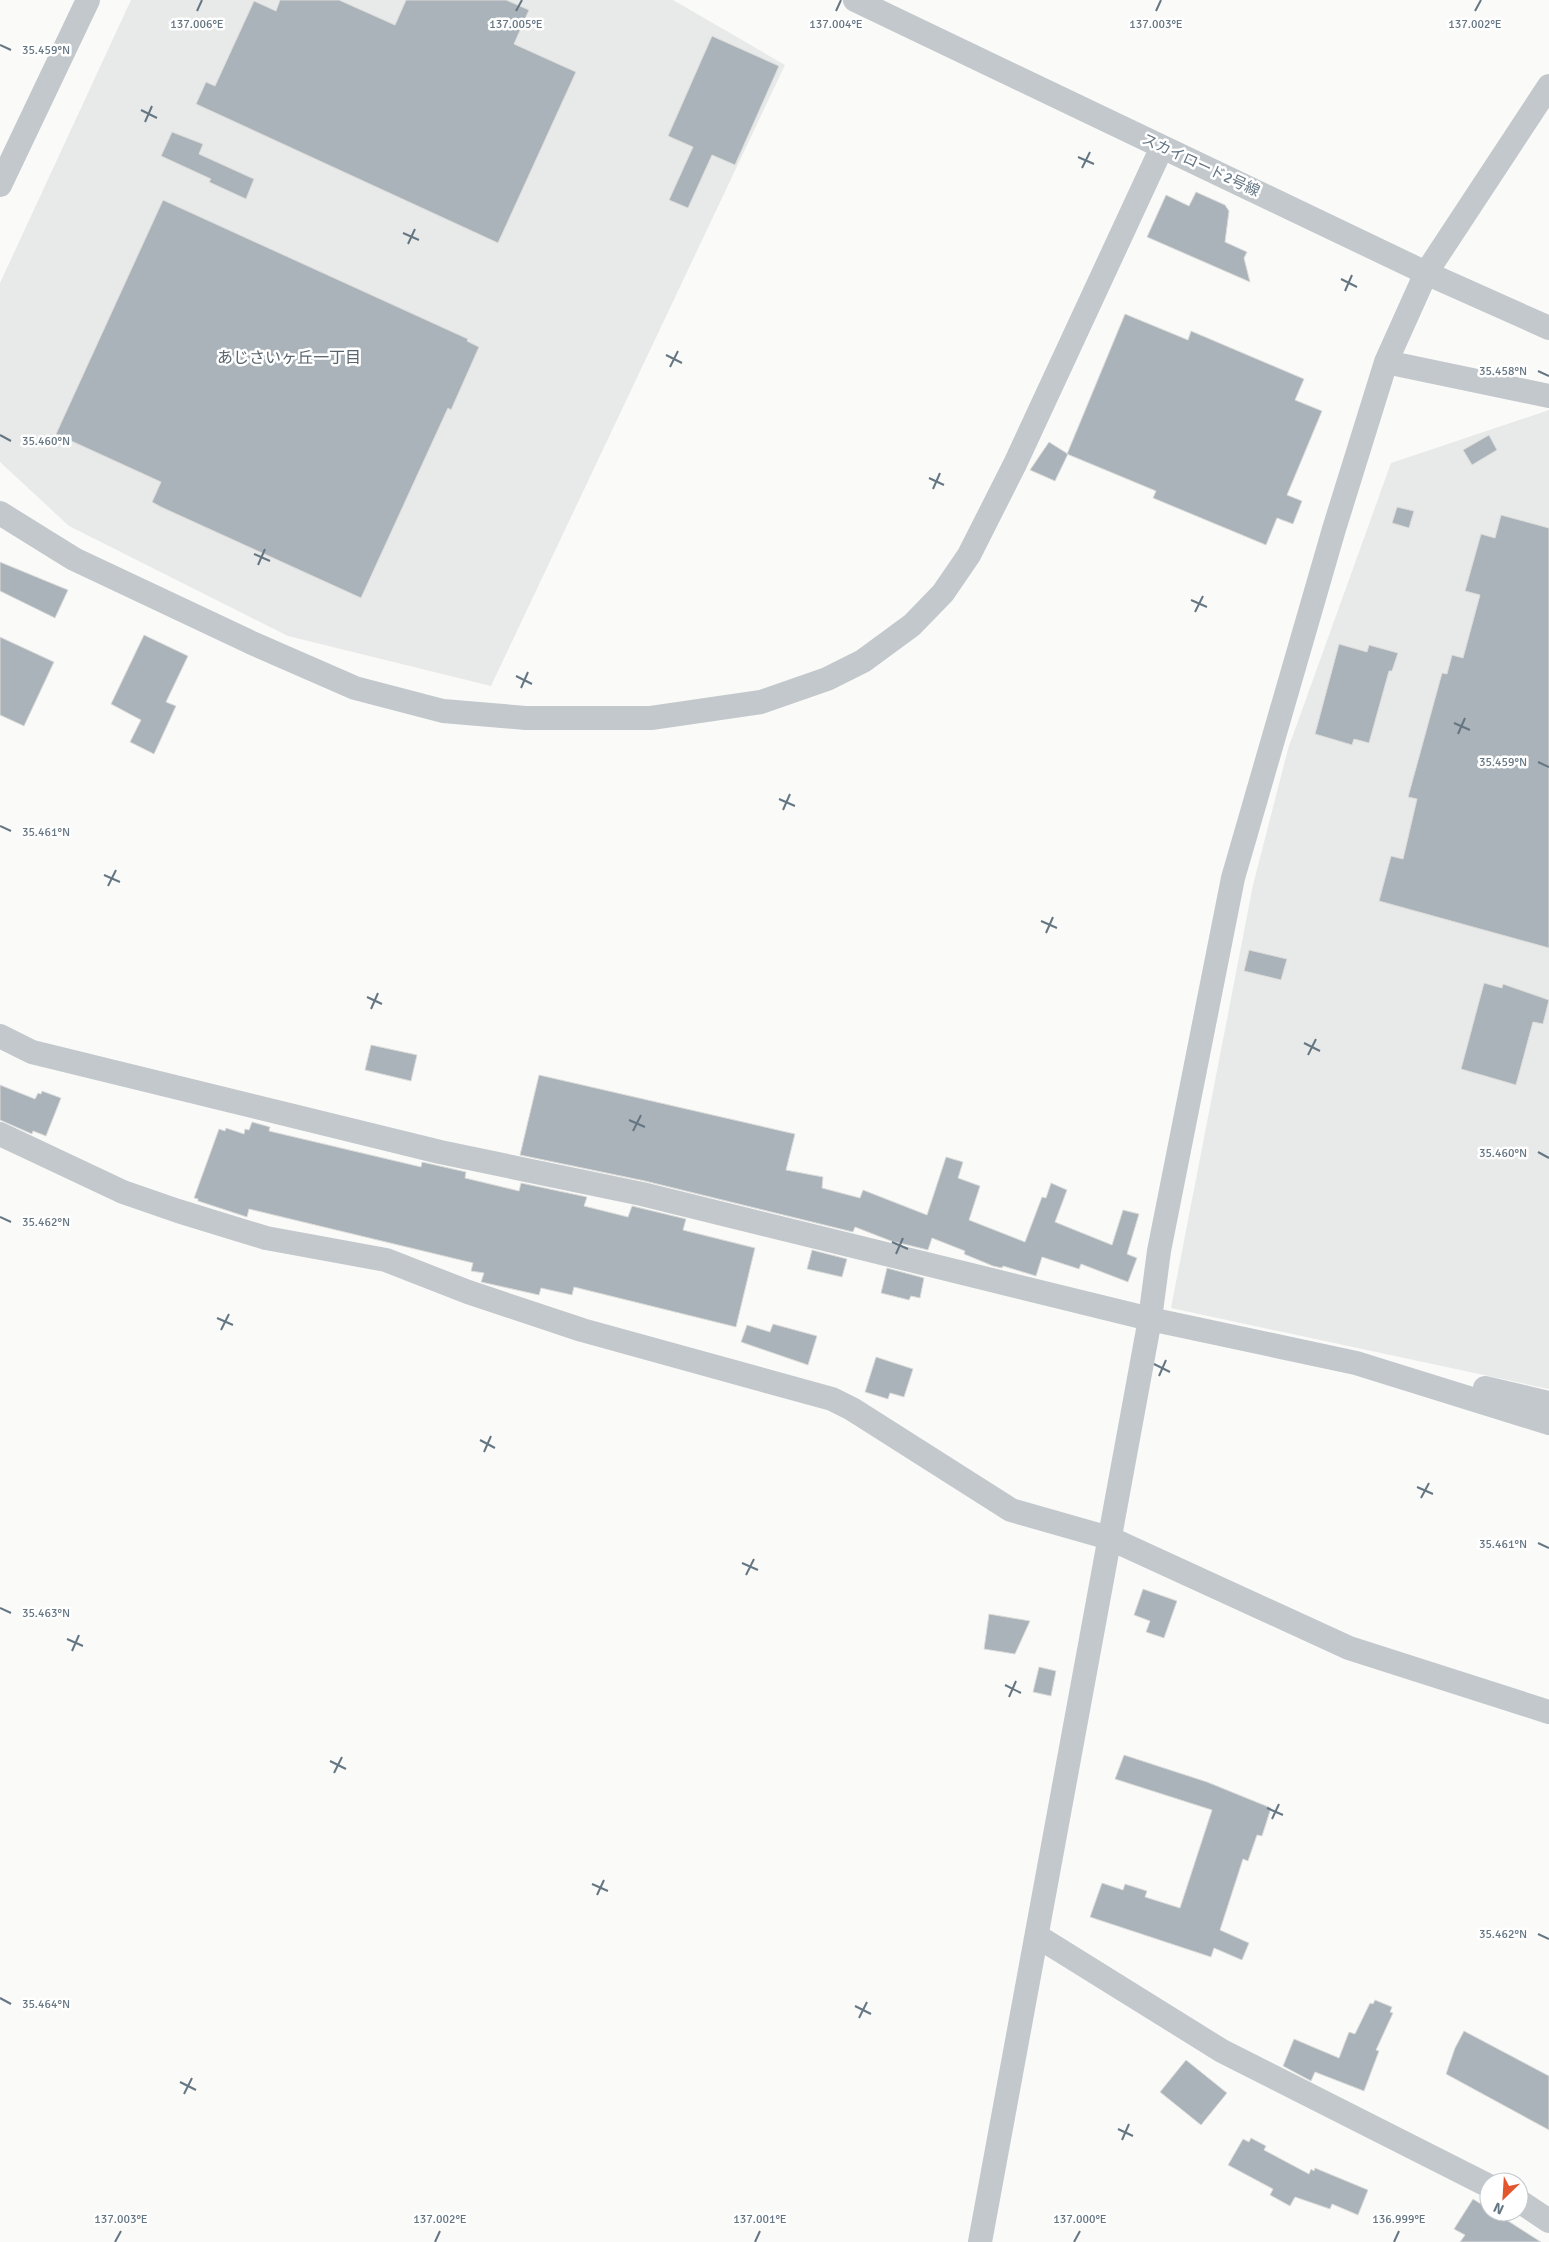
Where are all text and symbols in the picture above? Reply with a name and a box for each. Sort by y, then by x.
text: 137.006°E [170,17,224,32]
text: 137.005°E [489,17,543,32]
text: 137.004°E [809,17,863,32]
text: 137.003°E [1129,17,1183,32]
text: 137.002°E [1448,17,1502,32]
text: 35.459°N [22,43,70,58]
street label: スカイロード2号線 [1139,130,1263,200]
district label: あじさいヶ丘一丁目 [217,348,361,368]
text: 35.458°N [1479,364,1527,379]
text: 35.460°N [22,434,70,449]
text: 35.459°N [1479,755,1527,770]
text: 35.461°N [22,825,70,840]
text: 35.460°N [1479,1146,1527,1161]
text: 35.462°N [22,1215,70,1230]
text: 35.461°N [1479,1537,1527,1552]
text: 35.463°N [22,1606,70,1621]
text: 35.462°N [1479,1927,1527,1942]
text: 35.464°N [22,1997,70,2012]
north arrow [1479,2172,1529,2222]
text: N [1491,2199,1507,2218]
text: 137.003°E [94,2212,148,2227]
text: 137.002°E [413,2212,467,2227]
text: 137.001°E [733,2212,787,2227]
text: 137.000°E [1053,2212,1107,2227]
text: 136.999°E [1372,2212,1426,2227]

